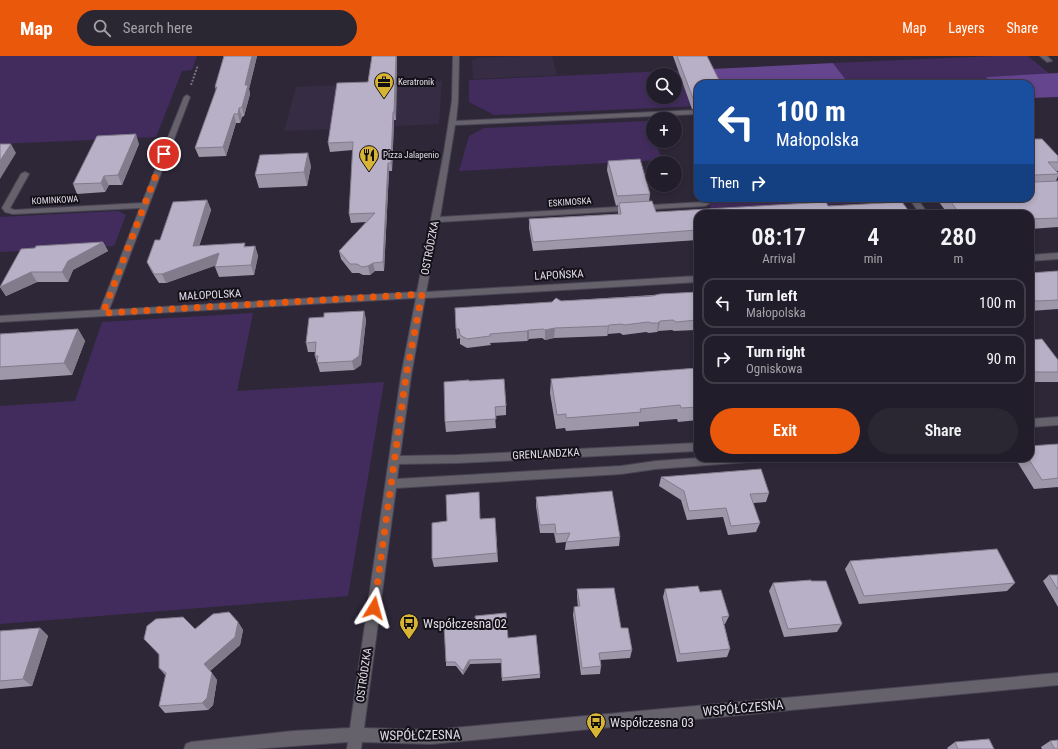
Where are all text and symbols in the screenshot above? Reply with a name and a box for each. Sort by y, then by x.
search box [77,10,357,46]
text: Map [20,17,53,40]
icon: search [91,17,113,39]
text: Search here [123,19,193,37]
text: Map [902,20,926,36]
text: Layers [948,20,985,36]
text: Share [1007,20,1038,36]
map controls [646,68,682,192]
button: search [646,68,682,104]
office icon: Keratronik [373,71,395,99]
place label: Keratronik [398,77,434,87]
text: 100 m [776,95,846,128]
icon: left [710,96,762,148]
button: + [646,112,682,148]
text: Małopolska [776,129,859,150]
pin [147,137,181,171]
icon: arrive [153,143,175,165]
restaurant icon: Pizza Jalapenio [358,144,380,172]
place label: Pizza Jalapenio [383,150,439,160]
button: − [646,156,682,192]
icon: right [747,172,769,194]
text: Then [710,174,739,192]
street label: KOMINKOWA [31,194,79,206]
street label: ESKIMOSKA [548,196,592,208]
street label: OSTRÓDZKA [418,219,442,276]
text: 08:17 [752,223,806,251]
text: 4 [867,223,879,251]
text: 280 [940,223,976,251]
text: Arrival [762,251,795,266]
text: min [864,251,883,266]
text: m [953,251,963,266]
street label: LAPOŃSKA [534,267,585,283]
street label: MAŁOPOLSKA [178,287,242,303]
text: Turn left [746,287,797,305]
icon: left [712,292,734,314]
text: 100 m [979,294,1016,312]
text: Małopolska [746,305,806,320]
text: Turn right [746,343,805,361]
icon: right [712,348,734,370]
text: 90 m [986,350,1016,368]
text: Ogniskowa [746,361,803,376]
button: Exit [710,408,860,454]
button: Share [868,408,1018,454]
street label: GRENLANDZKA [512,446,581,462]
position arrow [353,587,395,629]
bus stop icon: Współczesna 02 [398,612,420,640]
place label: Współczesna 02 [423,616,507,631]
street label: OSTRÓDZKA [354,646,374,703]
street label: WSPÓŁCZESNA [702,697,784,719]
bus stop icon: Współczesna 03 [585,711,607,739]
place label: Współczesna 03 [610,715,694,730]
street label: WSPÓŁCZESNA [379,727,461,743]

